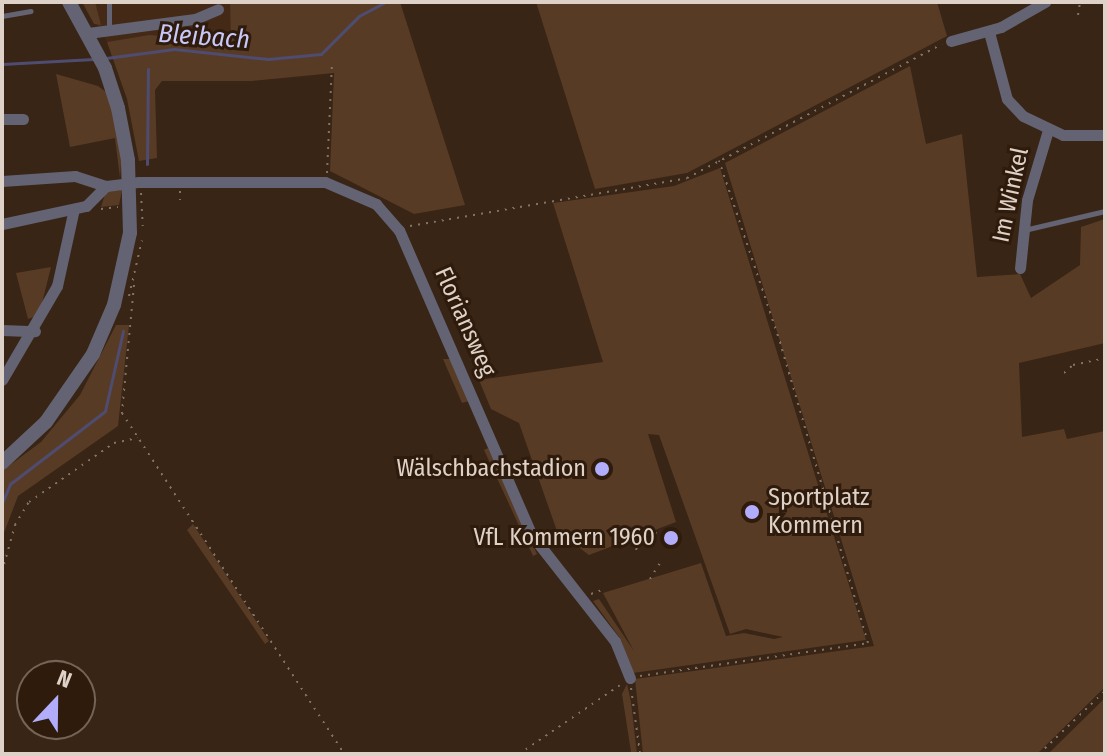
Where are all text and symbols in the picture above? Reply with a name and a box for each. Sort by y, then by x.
water label: Bleibach [157,18,251,56]
street label: Im Winkel [987,145,1035,245]
street label: Floriansweg [428,263,502,381]
place label: Wälschbachstadion [397,455,586,483]
marker: Wälschbachstadion [593,460,611,478]
place label: Sportplatz Kommern [768,484,870,540]
marker: Sportplatz Kommern [743,503,761,521]
place label: VfL Kommern 1960 [474,524,655,552]
marker: VfL Kommern 1960 [662,529,680,547]
north arrow [16,660,96,740]
text: N [53,664,76,694]

